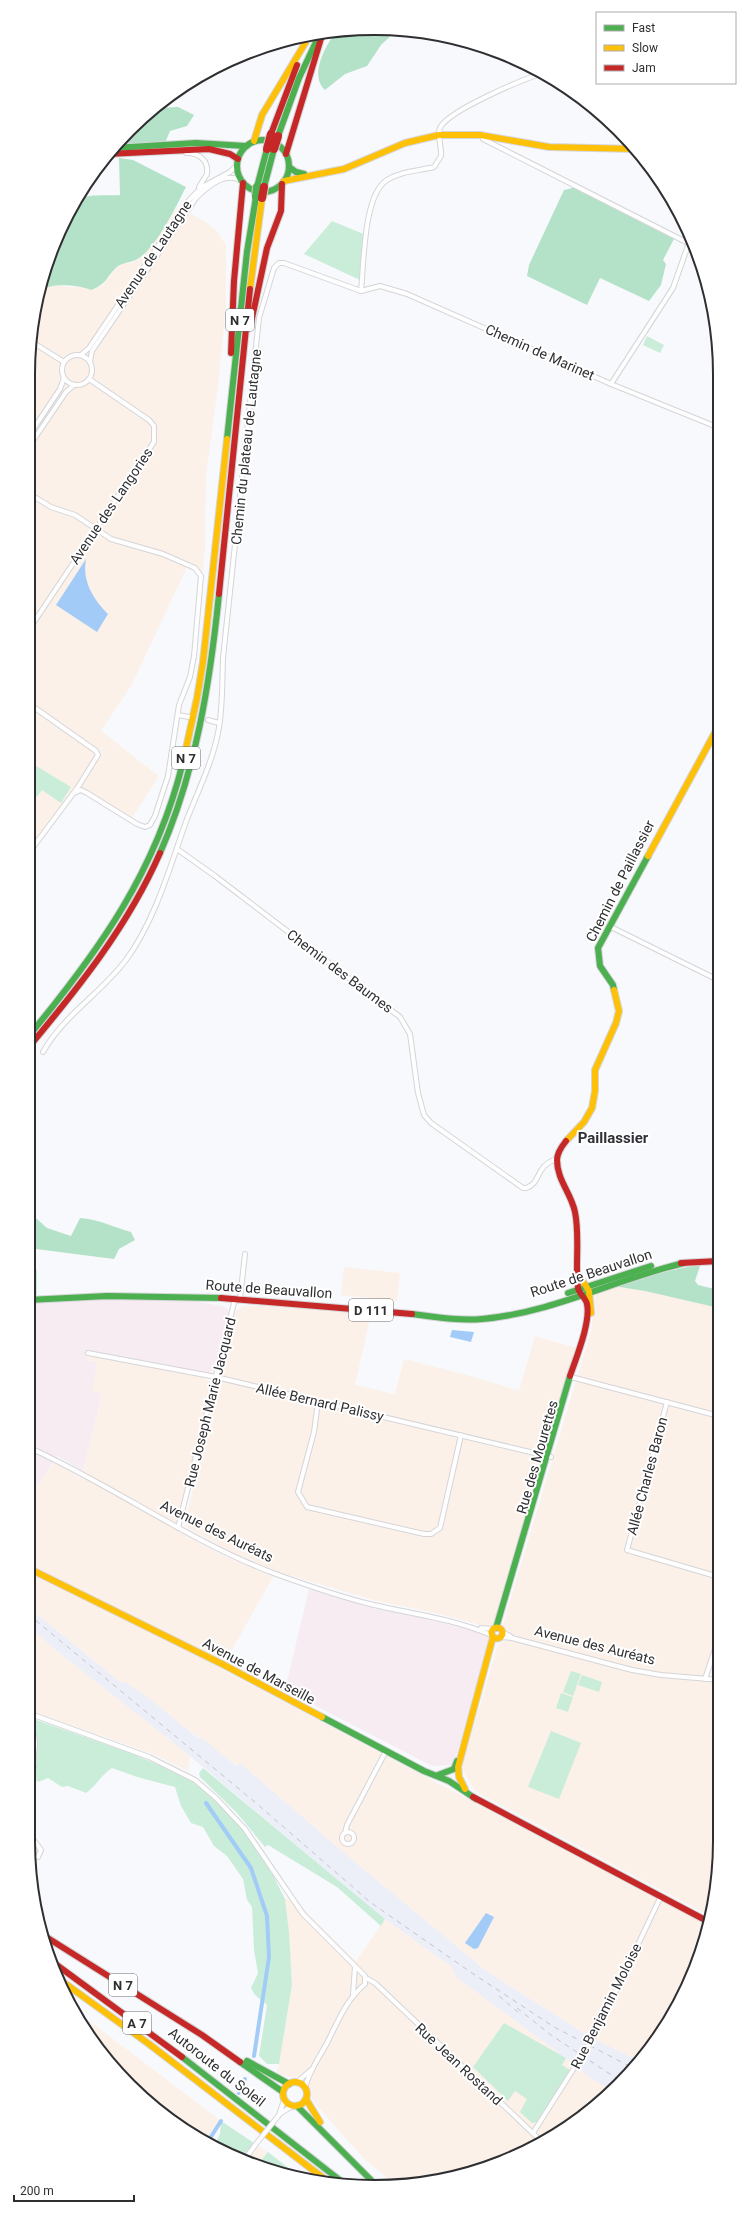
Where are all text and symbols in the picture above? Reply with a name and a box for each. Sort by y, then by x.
legend [596,12,736,84]
text: Fast [632,21,655,35]
text: Slow [632,41,658,55]
text: Jam [632,61,656,75]
street label: Avenue de Lautagne [111,197,195,311]
road number: N 7 [226,309,254,331]
street label: Chemin de Marinet [483,321,597,383]
street label: Chemin du plateau de Lautagne [228,348,264,546]
street label: Avenue des Langories [66,445,156,567]
road number: N 7 [172,747,200,769]
street label: Chemin de Paillassier [582,817,658,944]
street label: Chemin des Baumes [284,926,396,1016]
district label: Paillassier [578,1129,649,1147]
street label: Route de Beauvallon [528,1246,654,1300]
street label: Route de Beauvallon [205,1277,333,1301]
road number: D 111 [349,1299,393,1321]
street label: Rue Joseph Marie Jacquard [181,1316,239,1488]
street label: Allée Bernard Palissy [255,1379,386,1425]
street label: Rue des Mourettes [513,1399,561,1515]
street label: Allée Charles Baron [624,1415,670,1537]
street label: Avenue des Auréats [158,1497,276,1565]
street label: Avenue des Auréats [533,1622,657,1668]
street label: Avenue de Marseille [200,1635,318,1707]
street label: Rue Benjamin Moloise [567,1941,645,2071]
road number: N 7 [109,1974,137,1996]
road number: A 7 [123,2012,151,2034]
street label: Rue Jean Rostand [412,2020,506,2108]
street label: Autoroute du Soleil [166,2024,268,2110]
scale bar [14,2177,134,2203]
text: 200 m [20,2184,54,2198]

